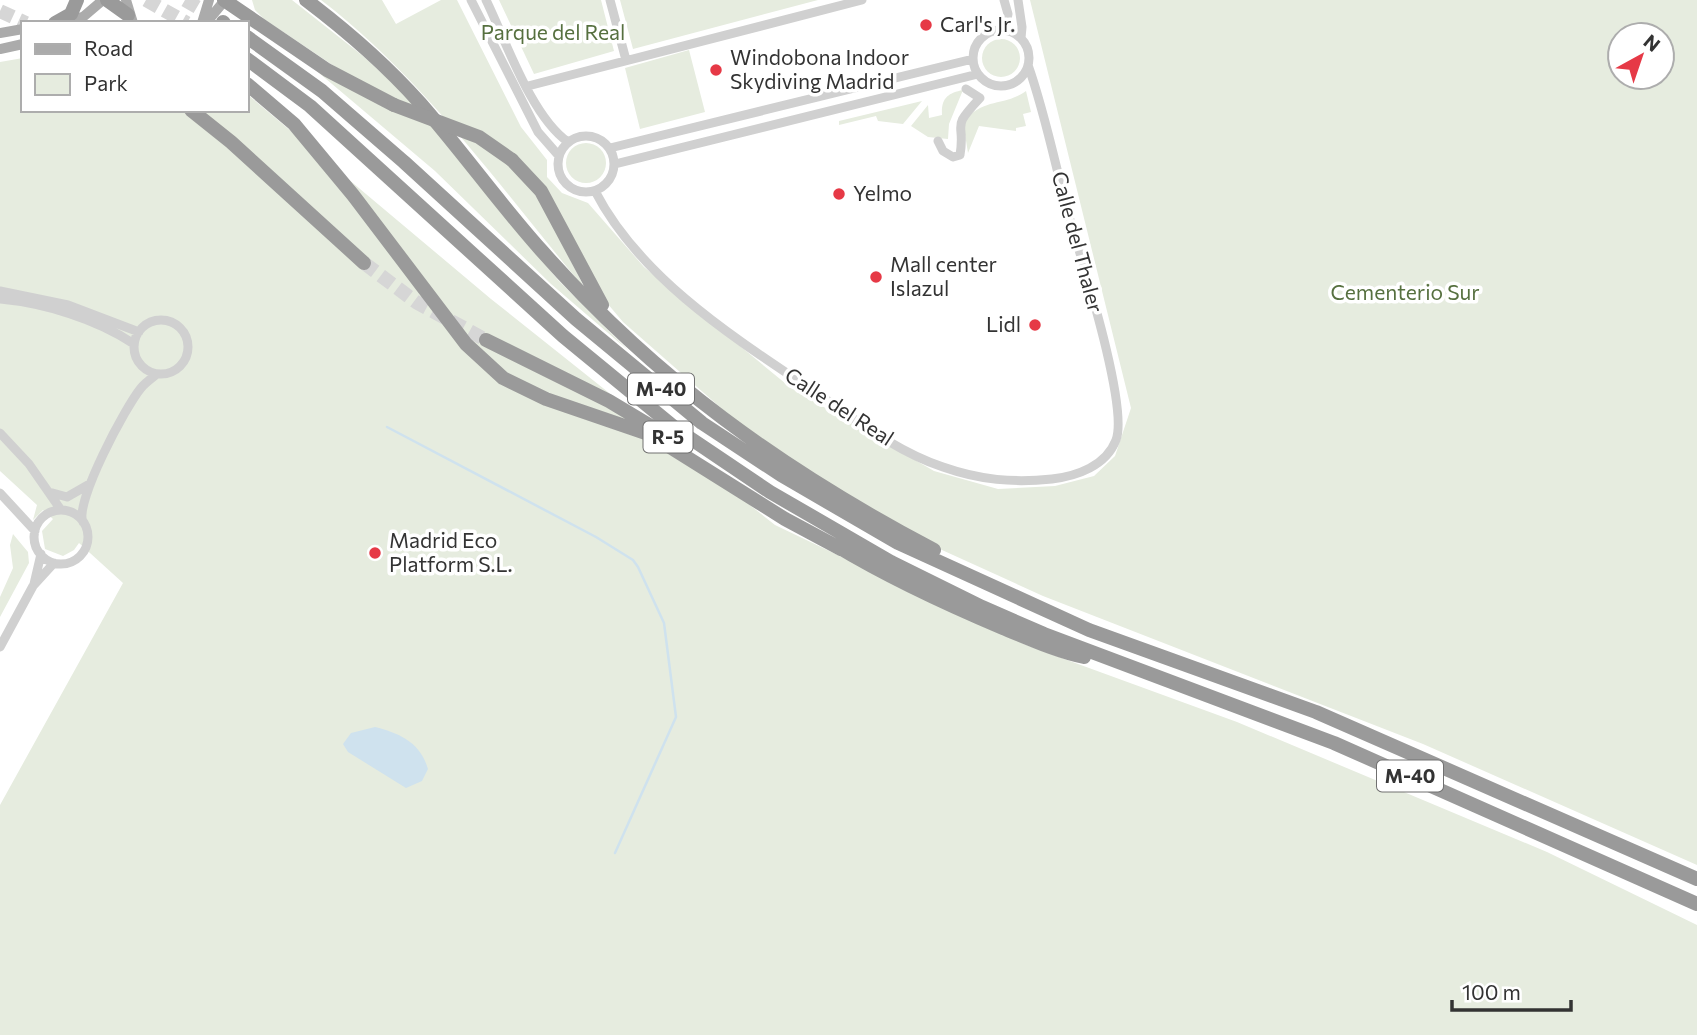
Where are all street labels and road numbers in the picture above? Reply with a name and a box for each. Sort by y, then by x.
street label: Calle del Thaler [1048,168,1109,315]
street label: Calle del Real [781,361,899,450]
road number: M-40 [628,374,694,404]
road number: R-5 [644,422,692,452]
road number: M-40 [1377,761,1443,792]

